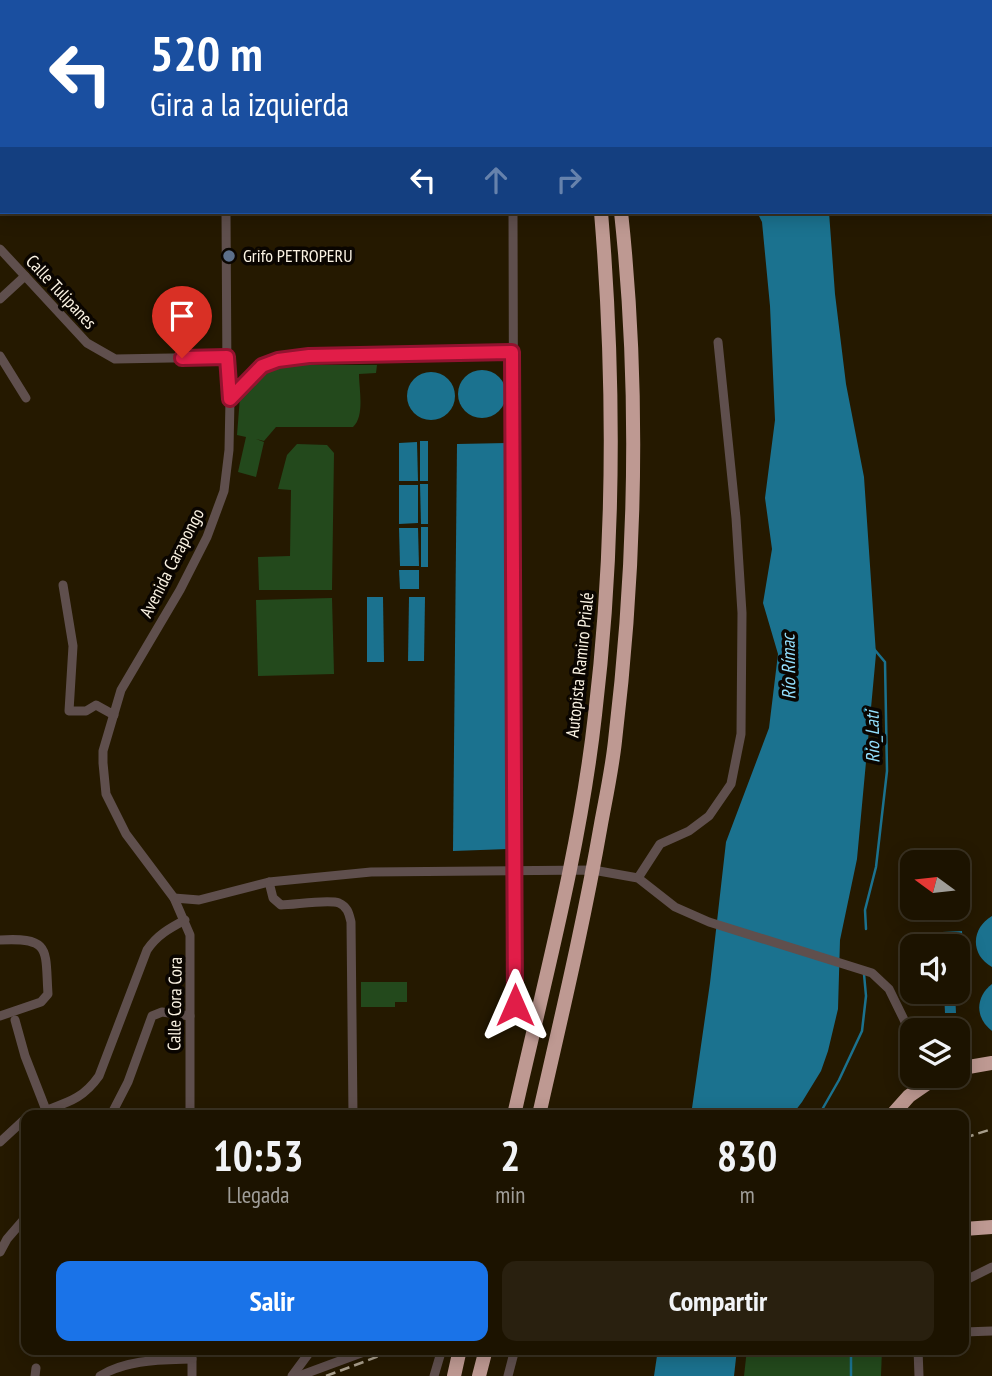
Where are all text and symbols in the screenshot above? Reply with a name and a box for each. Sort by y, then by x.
text: 520 m [150,21,263,85]
icon: left [35,28,126,119]
text: Gira a la izquierda [150,83,349,125]
icon: left [404,161,442,199]
icon: ahead [477,161,515,199]
icon: right [550,161,588,199]
place label: Grifo PETROPERU [243,244,353,267]
marker: Grifo PETROPERU [221,248,237,264]
street label: Calle Tulipanes [21,250,102,334]
pin [152,286,212,358]
icon: arrive [163,297,201,335]
street label: Avenida Carapongo [134,504,209,621]
street label: Autopista Ramiro Prialé [560,591,599,739]
water label: Río Rímac [775,632,801,700]
water label: Rio_Lati [859,708,884,763]
north arrow [900,850,970,920]
map controls [900,850,970,1088]
button: sound [900,934,970,1004]
street label: Calle Cora Cora [162,957,187,1051]
position arrow [478,968,552,1042]
button: layers [900,1018,970,1088]
text: 10:53 [213,1128,304,1183]
text: 2 [500,1128,520,1183]
text: 830 [717,1128,777,1183]
text: Llegada [227,1180,289,1209]
text: min [495,1180,525,1209]
text: m [740,1180,755,1209]
button: Salir [56,1261,488,1341]
button: Compartir [502,1261,934,1341]

